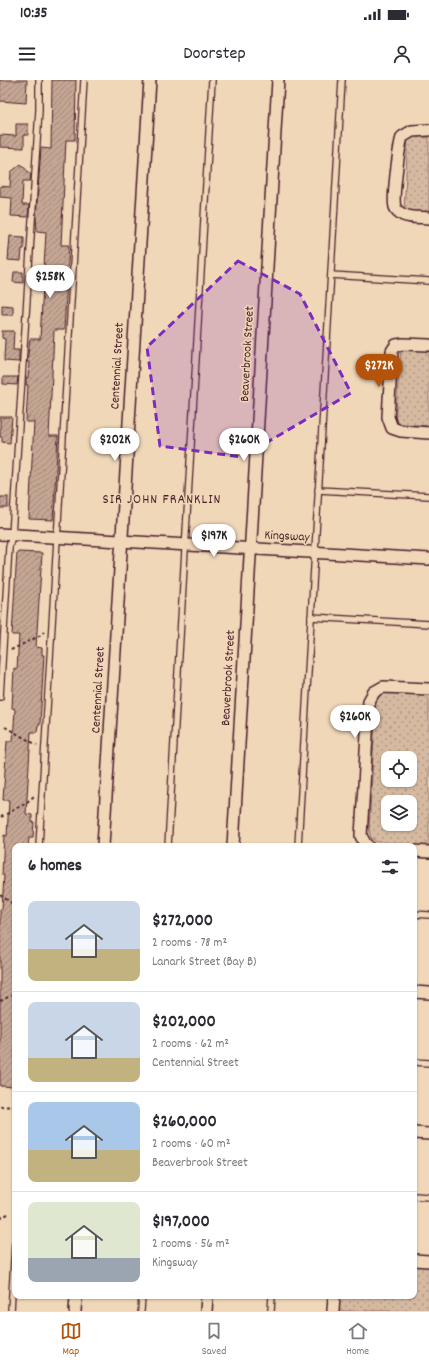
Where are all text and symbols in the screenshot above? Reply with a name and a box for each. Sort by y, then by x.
text: 10:35 [20,3,48,25]
text: Doorstep [183,42,246,67]
icon: menu [16,43,38,65]
icon: person [391,43,413,65]
pin: $258K [22,265,78,299]
text: $258K [35,268,65,287]
street label: Beaverbrook Street [236,305,260,402]
street label: Centennial Street [106,322,130,410]
pin: $272K [351,354,407,388]
text: $272K [365,357,393,376]
pin: $202K [87,428,143,462]
pin: $260K [216,428,272,462]
text: $202K [99,431,131,450]
text: $260K [228,431,260,450]
district label: SIR JOHN FRANKLIN [102,490,222,510]
pin: $197K [186,524,242,558]
street label: Kingsway [264,526,311,548]
text: $197K [201,527,227,546]
street label: Beaverbrook Street [217,629,241,726]
street label: Centennial Street [87,646,111,734]
pin: $260K [327,705,383,739]
text: $260K [339,708,371,727]
map controls [381,751,417,831]
button: locate [381,751,417,787]
button: layers [381,795,417,831]
text: 6 homes [28,855,82,879]
icon: filters [379,856,401,878]
text: $272,000 [152,910,213,934]
icon: home [60,917,108,965]
text: 2 rooms · 78 m² [152,934,227,953]
text: Lanark Street (Bay B) [152,953,256,972]
text: $202,000 [152,1011,216,1035]
icon: home [60,1018,108,1066]
text: 2 rooms · 62 m² [152,1035,229,1054]
text: Centennial Street [152,1054,239,1073]
text: $260,000 [152,1111,217,1135]
icon: home [60,1118,108,1166]
text: 2 rooms · 60 m² [152,1135,230,1154]
text: Beaverbrook Street [152,1154,248,1173]
text: $197,000 [152,1211,210,1235]
icon: home [60,1218,108,1266]
text: 2 rooms · 56 m² [152,1235,229,1254]
text: Kingsway [152,1254,197,1273]
tab: Map [60,1320,82,1360]
tab: Saved [202,1320,226,1360]
tab: Home [346,1320,369,1360]

